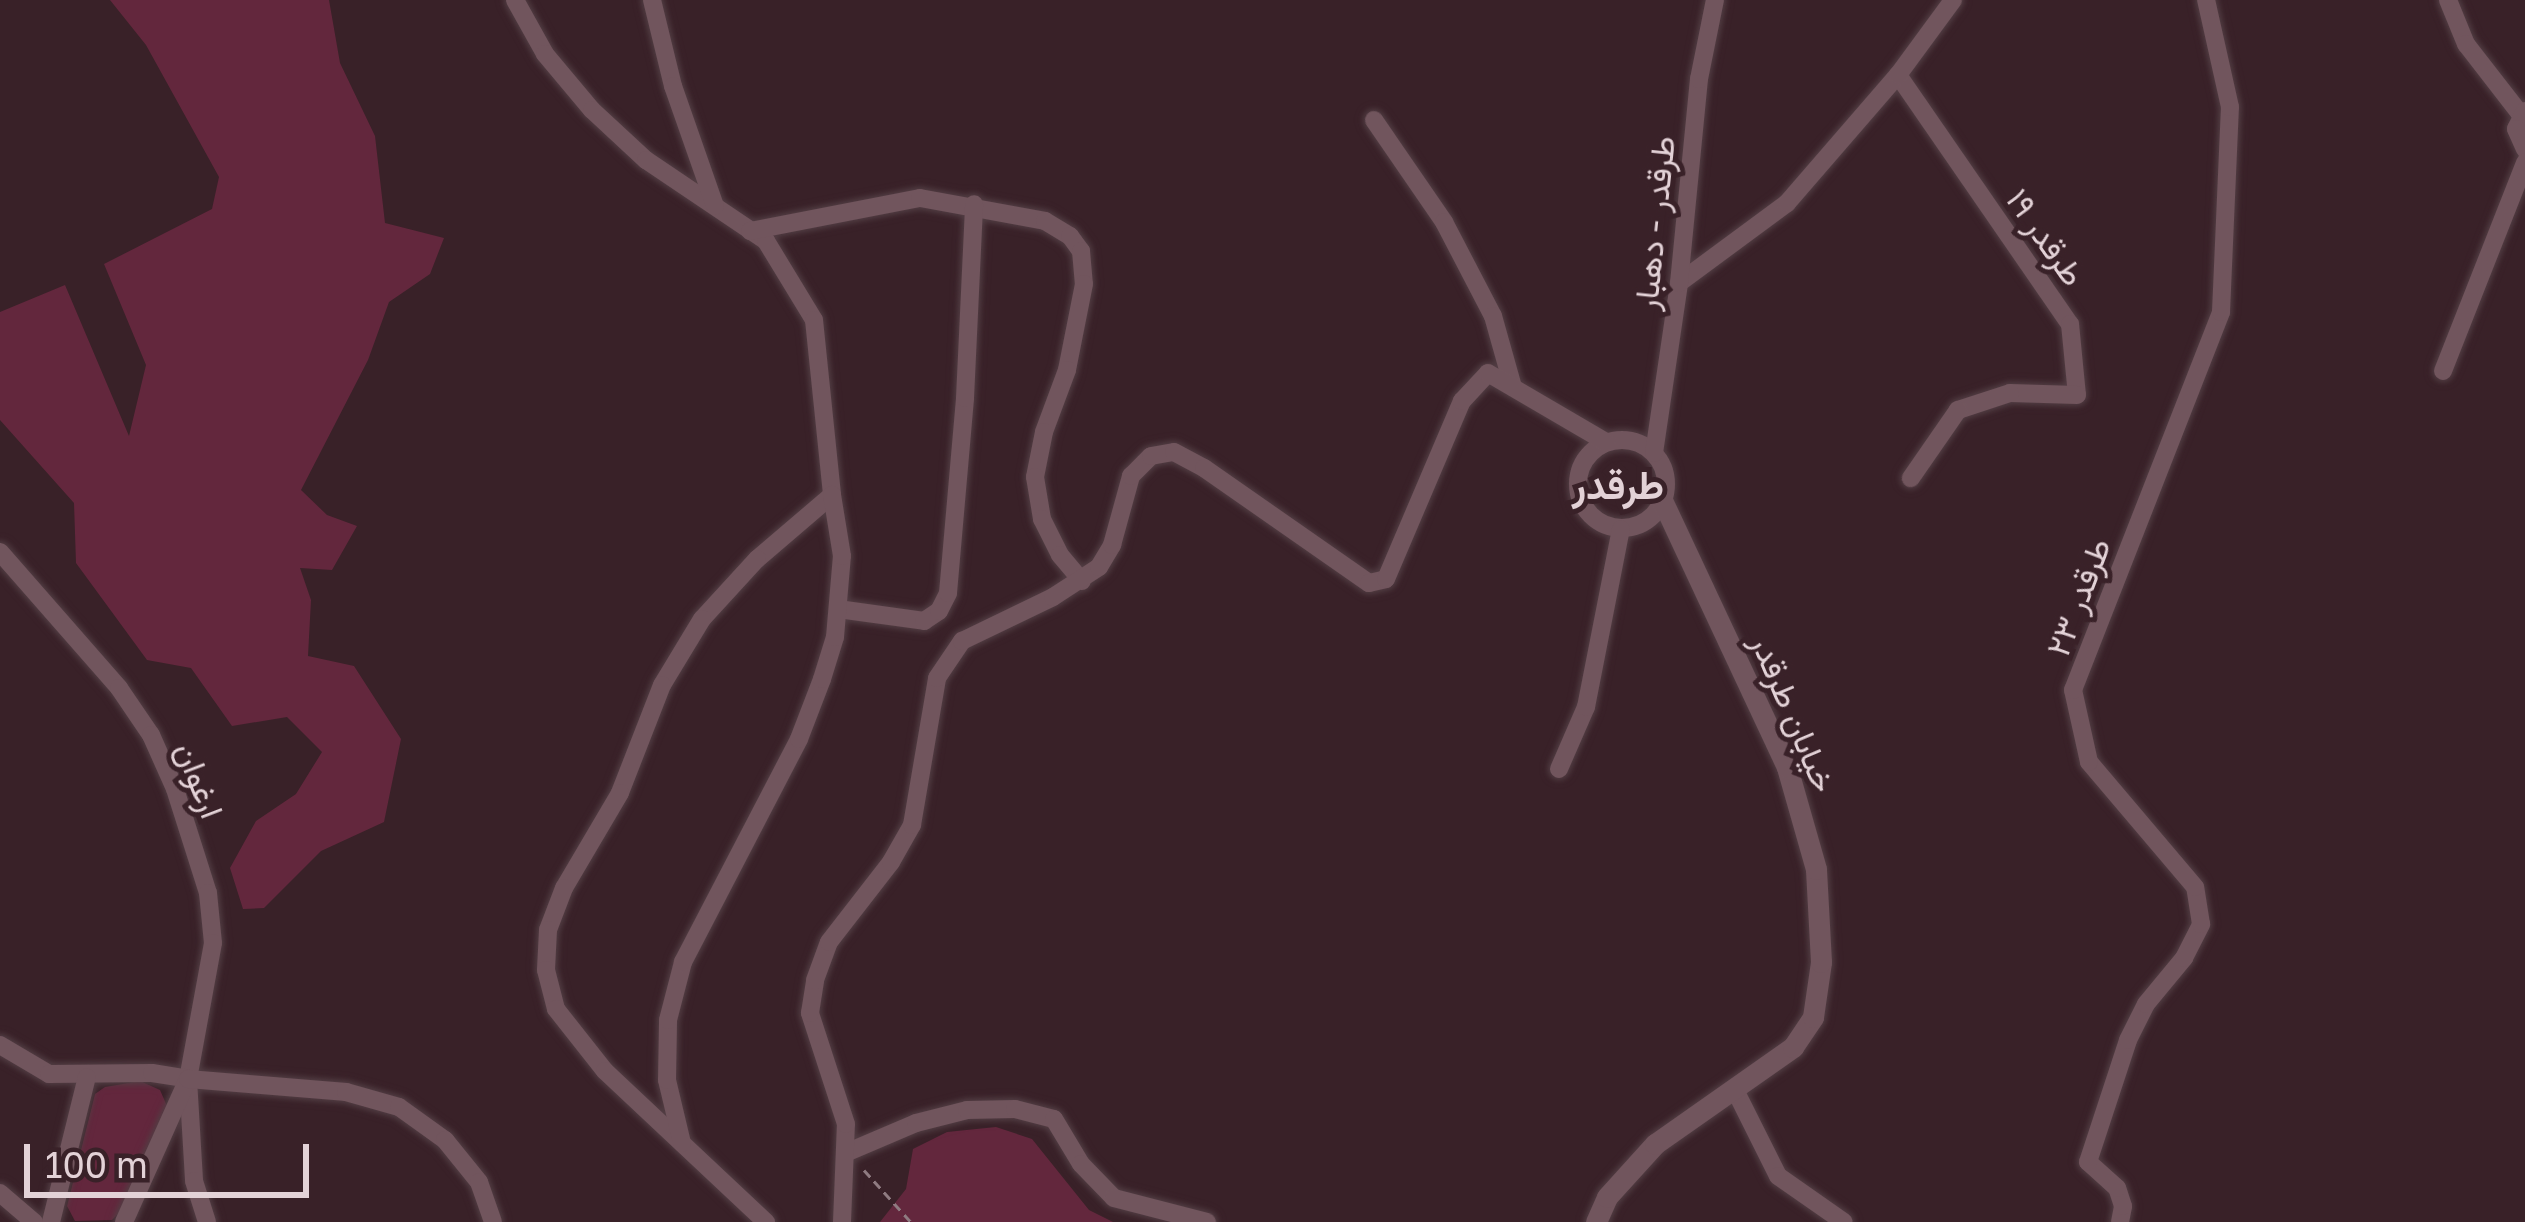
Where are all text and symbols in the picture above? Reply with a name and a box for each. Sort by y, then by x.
street label: طرقدر - دهبار [1625,134,1683,312]
street label: طرقدر ۱۹ [1998,181,2094,293]
district label: طرقدر [1572,462,1664,508]
street label: طرقدر ۲۳ [2037,532,2119,662]
street label: خیابان طرقدر [1743,628,1845,798]
street label: ارغوان [167,736,233,824]
scale bar [30,1120,315,1194]
text: 100 m [45,1143,148,1186]

